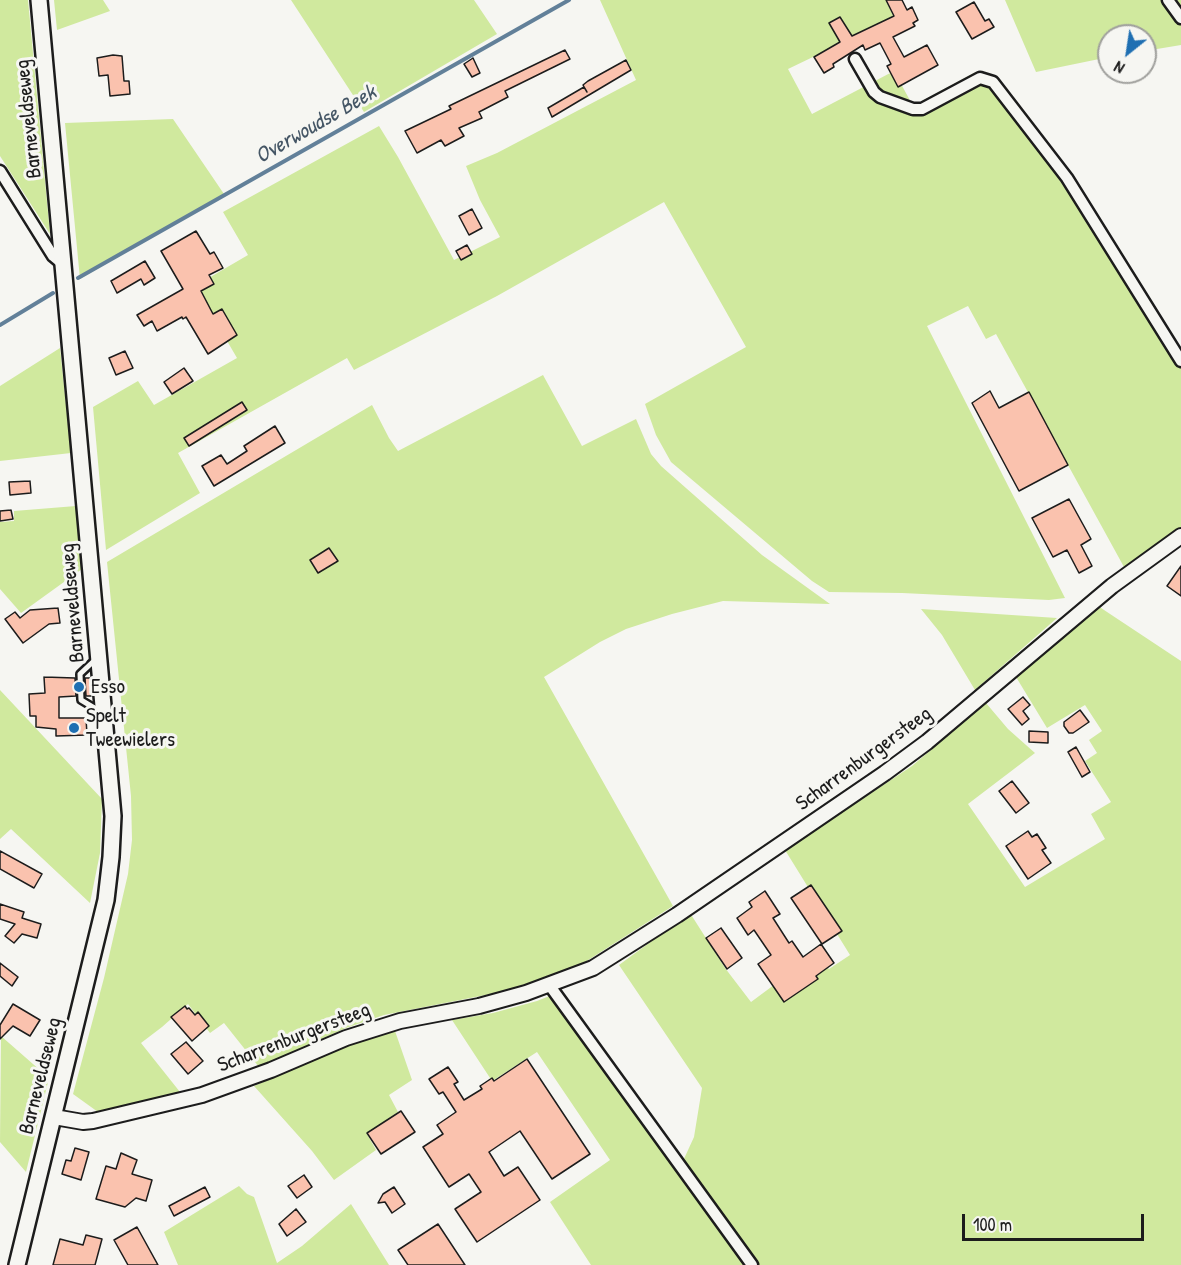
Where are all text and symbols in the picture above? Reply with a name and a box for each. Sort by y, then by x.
north arrow [1097,24,1157,84]
text: N [1110,56,1128,80]
street label: Barneveldseweg [10,58,48,180]
water label: Overwoudse Beek [251,80,381,170]
street label: Barneveldseweg [55,543,91,663]
place label: Esso [91,674,125,700]
marker: Esso [72,680,86,694]
street label: Scharrenburgersteeg [791,701,937,817]
place label: Spelt Tweewielers [86,703,175,753]
marker: Spelt Tweewielers [67,721,81,735]
street label: Scharrenburgersteeg [214,997,374,1079]
street label: Barneveldseweg [14,1015,68,1137]
scale bar [965,1202,1146,1240]
text: 100 m [973,1212,1012,1237]

